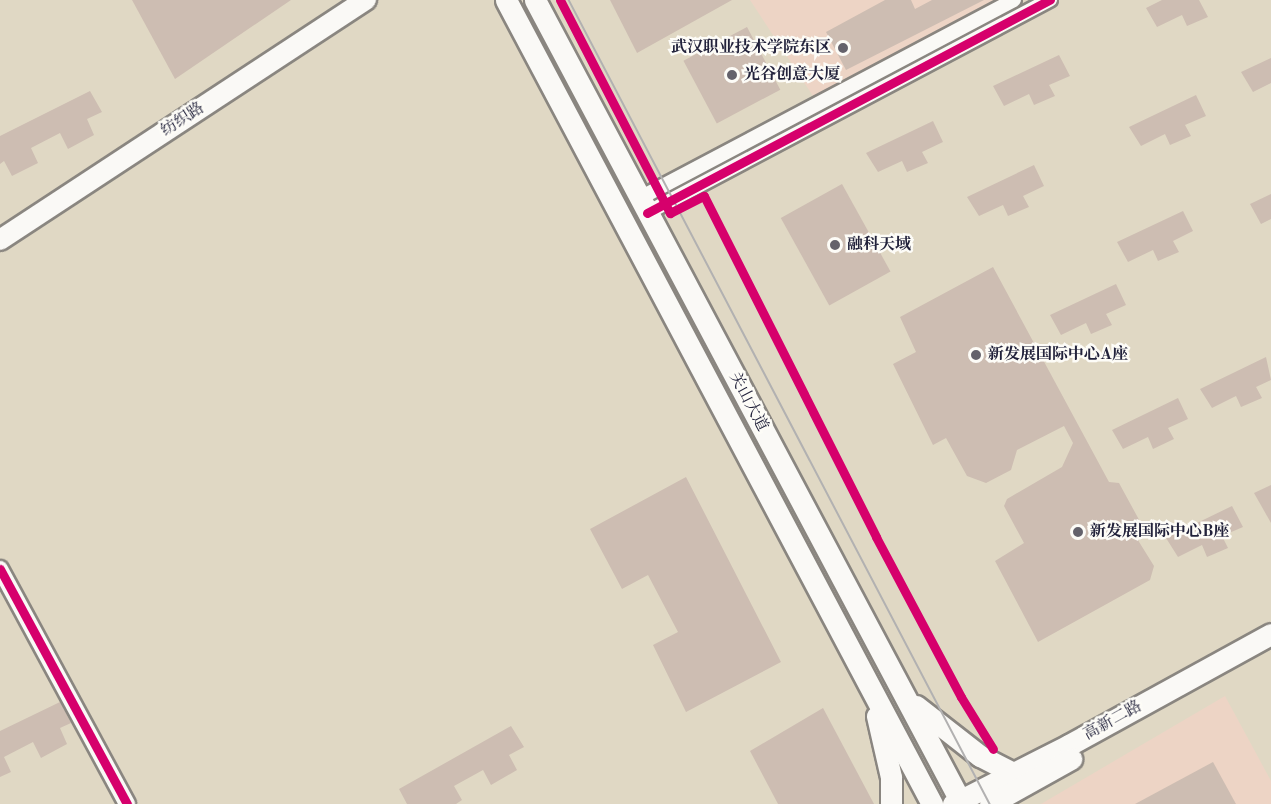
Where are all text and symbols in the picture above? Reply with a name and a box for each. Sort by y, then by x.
place label: 武汉职业技术学院东区 [671,38,831,58]
marker: 武汉职业技术学院东区 [836,41,850,55]
place label: 光谷创意大厦 [744,65,840,85]
marker: 光谷创意大厦 [725,68,739,82]
street label: 纺织路 [158,99,208,141]
place label: 融科天域 [847,235,911,255]
marker: 融科天域 [828,238,842,252]
place label: 新发展国际中心A座 [988,345,1128,365]
marker: 新发展国际中心A座 [969,348,983,362]
street label: 关山大道 [725,369,771,435]
place label: 新发展国际中心B座 [1090,522,1229,542]
marker: 新发展国际中心B座 [1071,525,1085,539]
street label: 高新二路 [1080,697,1146,745]

